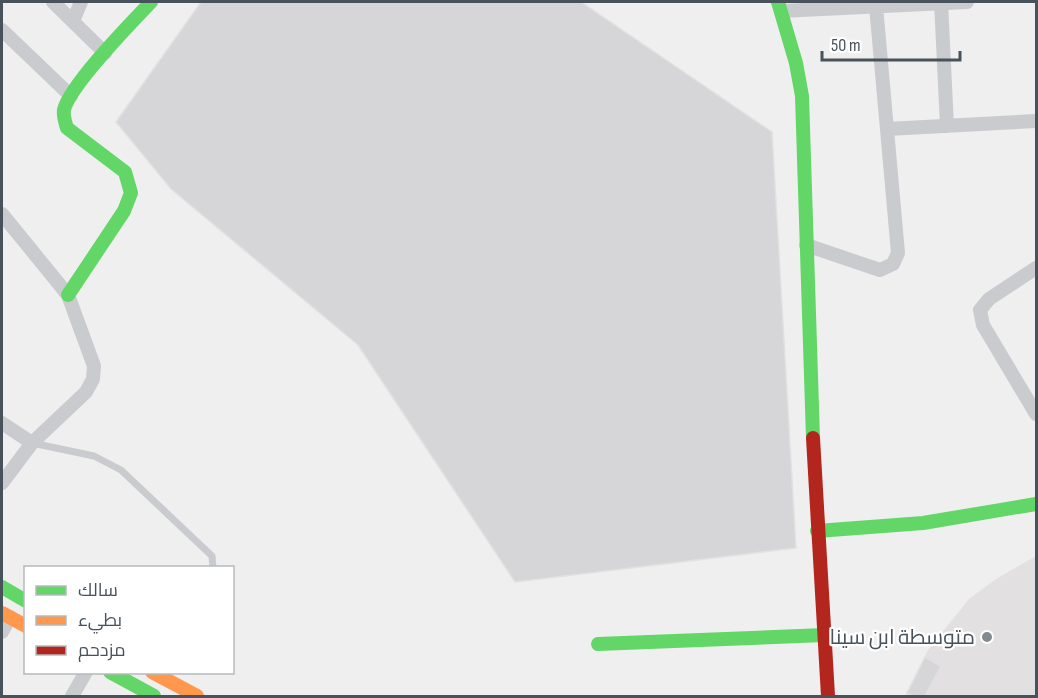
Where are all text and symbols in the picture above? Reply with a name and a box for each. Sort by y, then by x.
scale bar [822,24,960,62]
text: 50 m [831,35,861,56]
legend [24,566,234,674]
text: سالك [78,580,118,601]
text: بطيء [78,610,122,634]
place label: متوسطة ابن سينا [829,625,975,650]
marker: متوسطة ابن سينا [980,630,994,644]
text: مزدحم [78,640,126,662]

